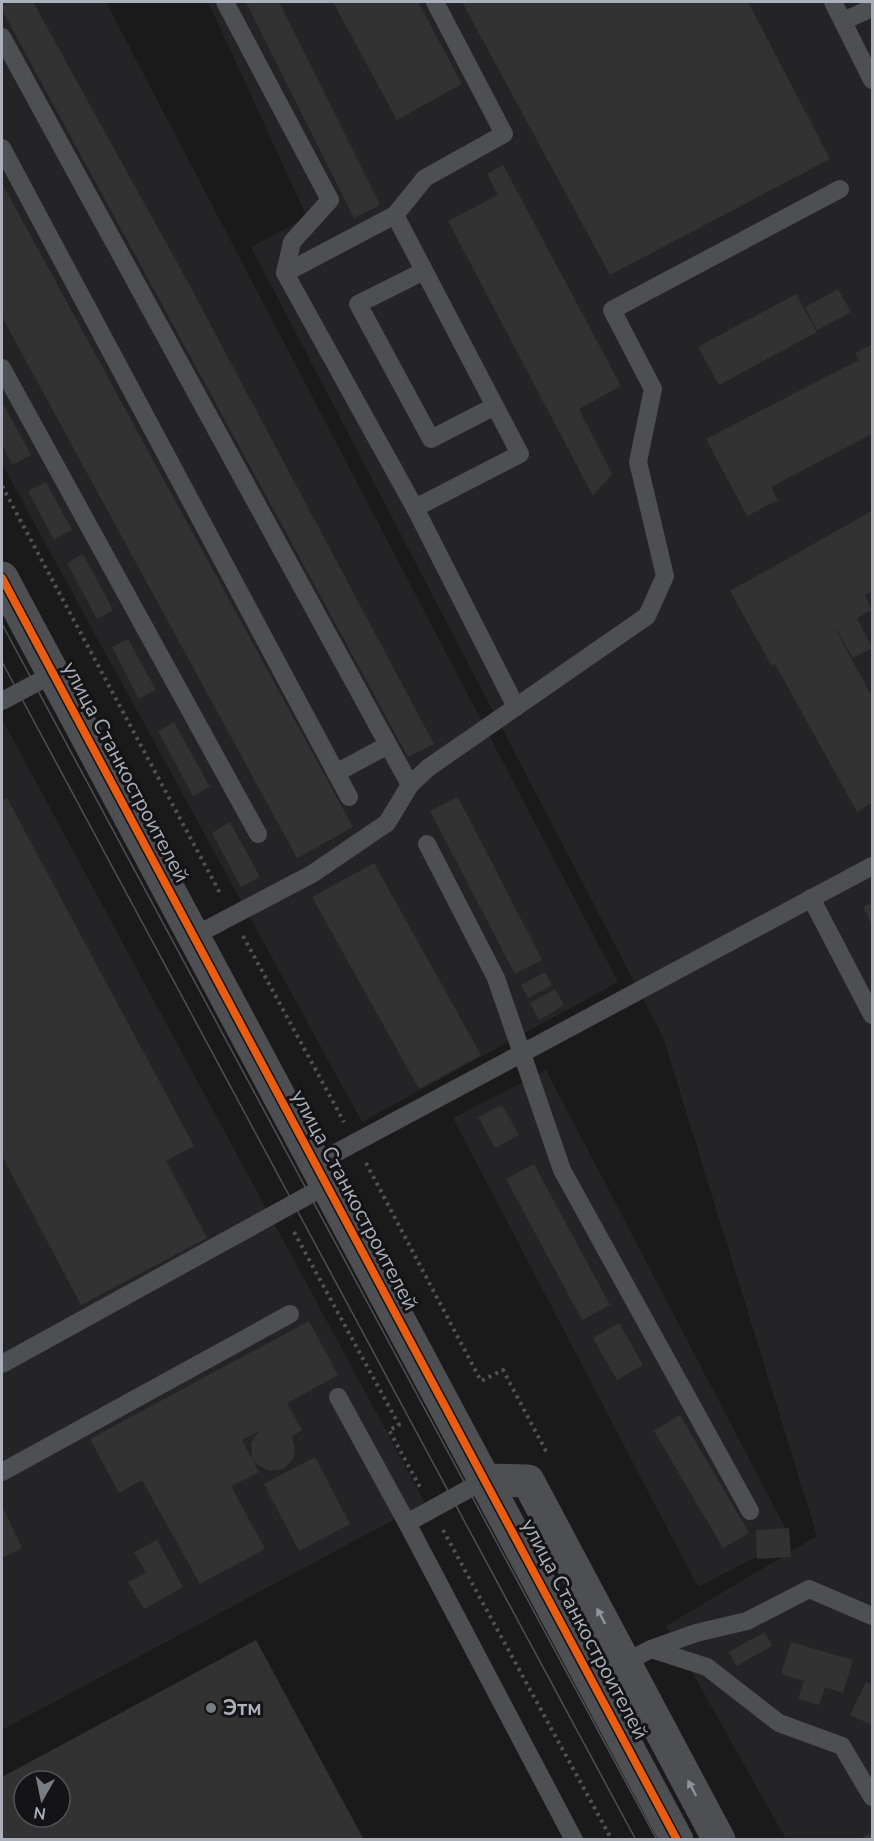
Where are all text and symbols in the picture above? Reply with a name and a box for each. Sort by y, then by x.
street label: улица Станкостроителей [56,657,196,887]
street label: улица Станкостроителей [285,1085,425,1315]
street label: улица Станкостроителей [515,1514,655,1744]
one-way arrow [596,1607,606,1624]
place label: Этм [223,1694,262,1722]
marker: Этм [204,1701,218,1715]
north arrow [12,1769,72,1829]
one-way arrow [687,1779,697,1796]
text: N [32,1801,47,1825]

